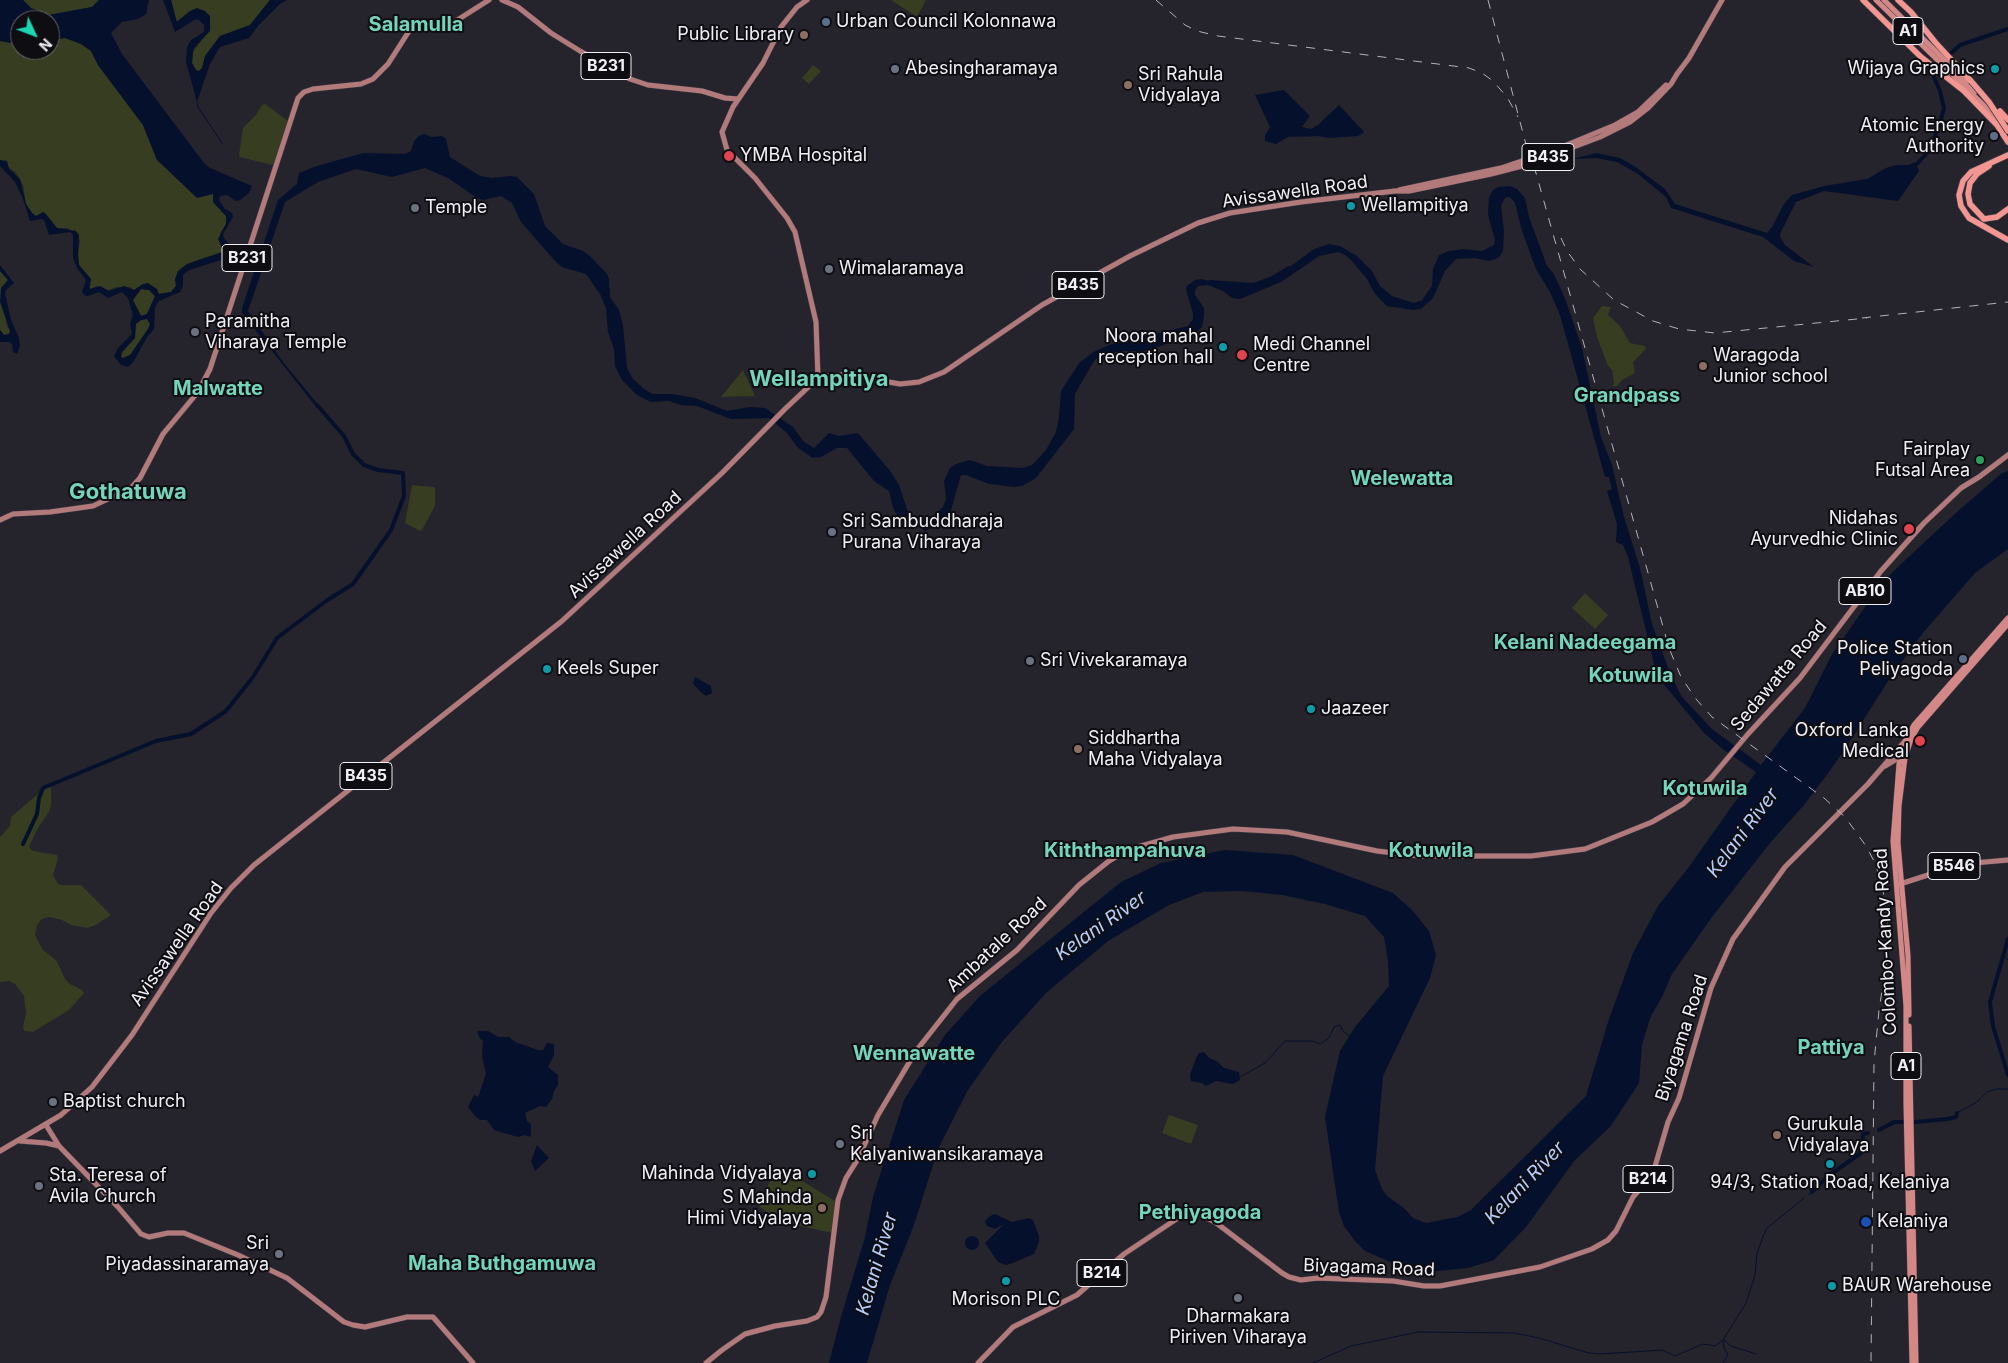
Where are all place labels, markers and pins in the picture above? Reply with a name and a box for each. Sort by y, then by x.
place label: Urban Council Kolonnawa [836,11,1056,33]
marker: Urban Council Kolonnawa [820,16,832,28]
place label: Public Library [677,24,794,46]
marker: Public Library [798,29,810,41]
place label: Abesingharamaya [905,58,1058,80]
place label: Wijaya Graphics [1847,58,1985,80]
marker: Abesingharamaya [889,63,901,75]
marker: Wijaya Graphics [1989,63,2001,75]
place label: Sri Rahula Vidyalaya [1138,64,1223,106]
marker: Sri Rahula Vidyalaya [1122,79,1134,91]
place label: Atomic Energy Authority [1860,115,1984,158]
marker: Atomic Energy Authority [1988,130,2000,142]
place label: YMBA Hospital [740,145,867,167]
marker: YMBA Hospital [722,149,736,163]
place label: Wellampitiya [1361,195,1469,217]
place label: Temple [425,197,487,219]
marker: Wellampitiya [1345,200,1357,212]
marker: Temple [409,202,421,214]
place label: Wimalaramaya [839,258,964,280]
marker: Wimalaramaya [823,263,835,275]
place label: Paramitha Viharaya Temple [205,311,347,354]
marker: Paramitha Viharaya Temple [189,326,201,338]
place label: Noora mahal reception hall [1098,326,1213,368]
place label: Medi Channel Centre [1253,334,1370,376]
marker: Noora mahal reception hall [1217,341,1229,353]
place label: Waragoda Junior school [1713,345,1828,388]
marker: Medi Channel Centre [1235,348,1249,362]
marker: Waragoda Junior school [1697,360,1709,372]
place label: Fairplay Futsal Area [1875,439,1970,482]
marker: Fairplay Futsal Area [1974,454,1986,466]
place label: Nidahas Ayurvedhic Clinic [1750,508,1898,550]
place label: Sri Sambuddharaja Purana Viharaya [842,511,1003,554]
marker: Nidahas Ayurvedhic Clinic [1902,522,1916,536]
marker: Sri Sambuddharaja Purana Viharaya [826,526,838,538]
place label: Police Station Peliyagoda [1837,638,1953,681]
place label: Sri Vivekaramaya [1040,650,1188,672]
marker: Police Station Peliyagoda [1957,653,1969,665]
marker: Sri Vivekaramaya [1024,655,1036,667]
place label: Keels Super [557,658,659,680]
marker: Keels Super [541,663,553,675]
place label: Jaazeer [1321,698,1389,720]
marker: Jaazeer [1305,703,1317,715]
place label: Oxford Lanka Medical [1795,720,1909,762]
place label: Siddhartha Maha Vidyalaya [1088,728,1223,771]
marker: Oxford Lanka Medical [1913,734,1927,748]
marker: Siddhartha Maha Vidyalaya [1072,743,1084,755]
place label: Baptist church [63,1091,186,1113]
marker: Baptist church [47,1096,59,1108]
place label: Gurukula Vidyalaya [1787,1114,1869,1156]
place label: Sri Kalyaniwansikaramaya [850,1123,1044,1166]
marker: Gurukula Vidyalaya [1771,1129,1783,1141]
marker: Sri Kalyaniwansikaramaya [834,1138,846,1150]
marker: 94/3, Station Road, Kelaniya [1824,1158,1836,1170]
place label: Mahinda Vidyalaya [641,1163,802,1185]
place label: Sta. Teresa of Avila Church [49,1165,167,1208]
marker: Mahinda Vidyalaya [806,1168,818,1180]
place label: 94/3, Station Road, Kelaniya [1710,1172,1950,1194]
marker: Sta. Teresa of Avila Church [33,1180,45,1192]
place label: S Mahinda Himi Vidyalaya [687,1187,812,1230]
marker: S Mahinda Himi Vidyalaya [816,1202,828,1214]
place label: Kelaniya [1877,1211,1948,1233]
marker: Kelaniya [1859,1215,1873,1229]
place label: Sri Piyadassinaramaya [105,1233,269,1276]
marker: Sri Piyadassinaramaya [273,1248,285,1260]
marker: Morison PLC [1000,1275,1012,1287]
place label: BAUR Warehouse [1842,1275,1992,1297]
marker: BAUR Warehouse [1826,1280,1838,1292]
place label: Morison PLC [952,1289,1060,1311]
marker: Dharmakara Piriven Viharaya [1232,1292,1244,1304]
place label: Dharmakara Piriven Viharaya [1169,1306,1307,1348]

